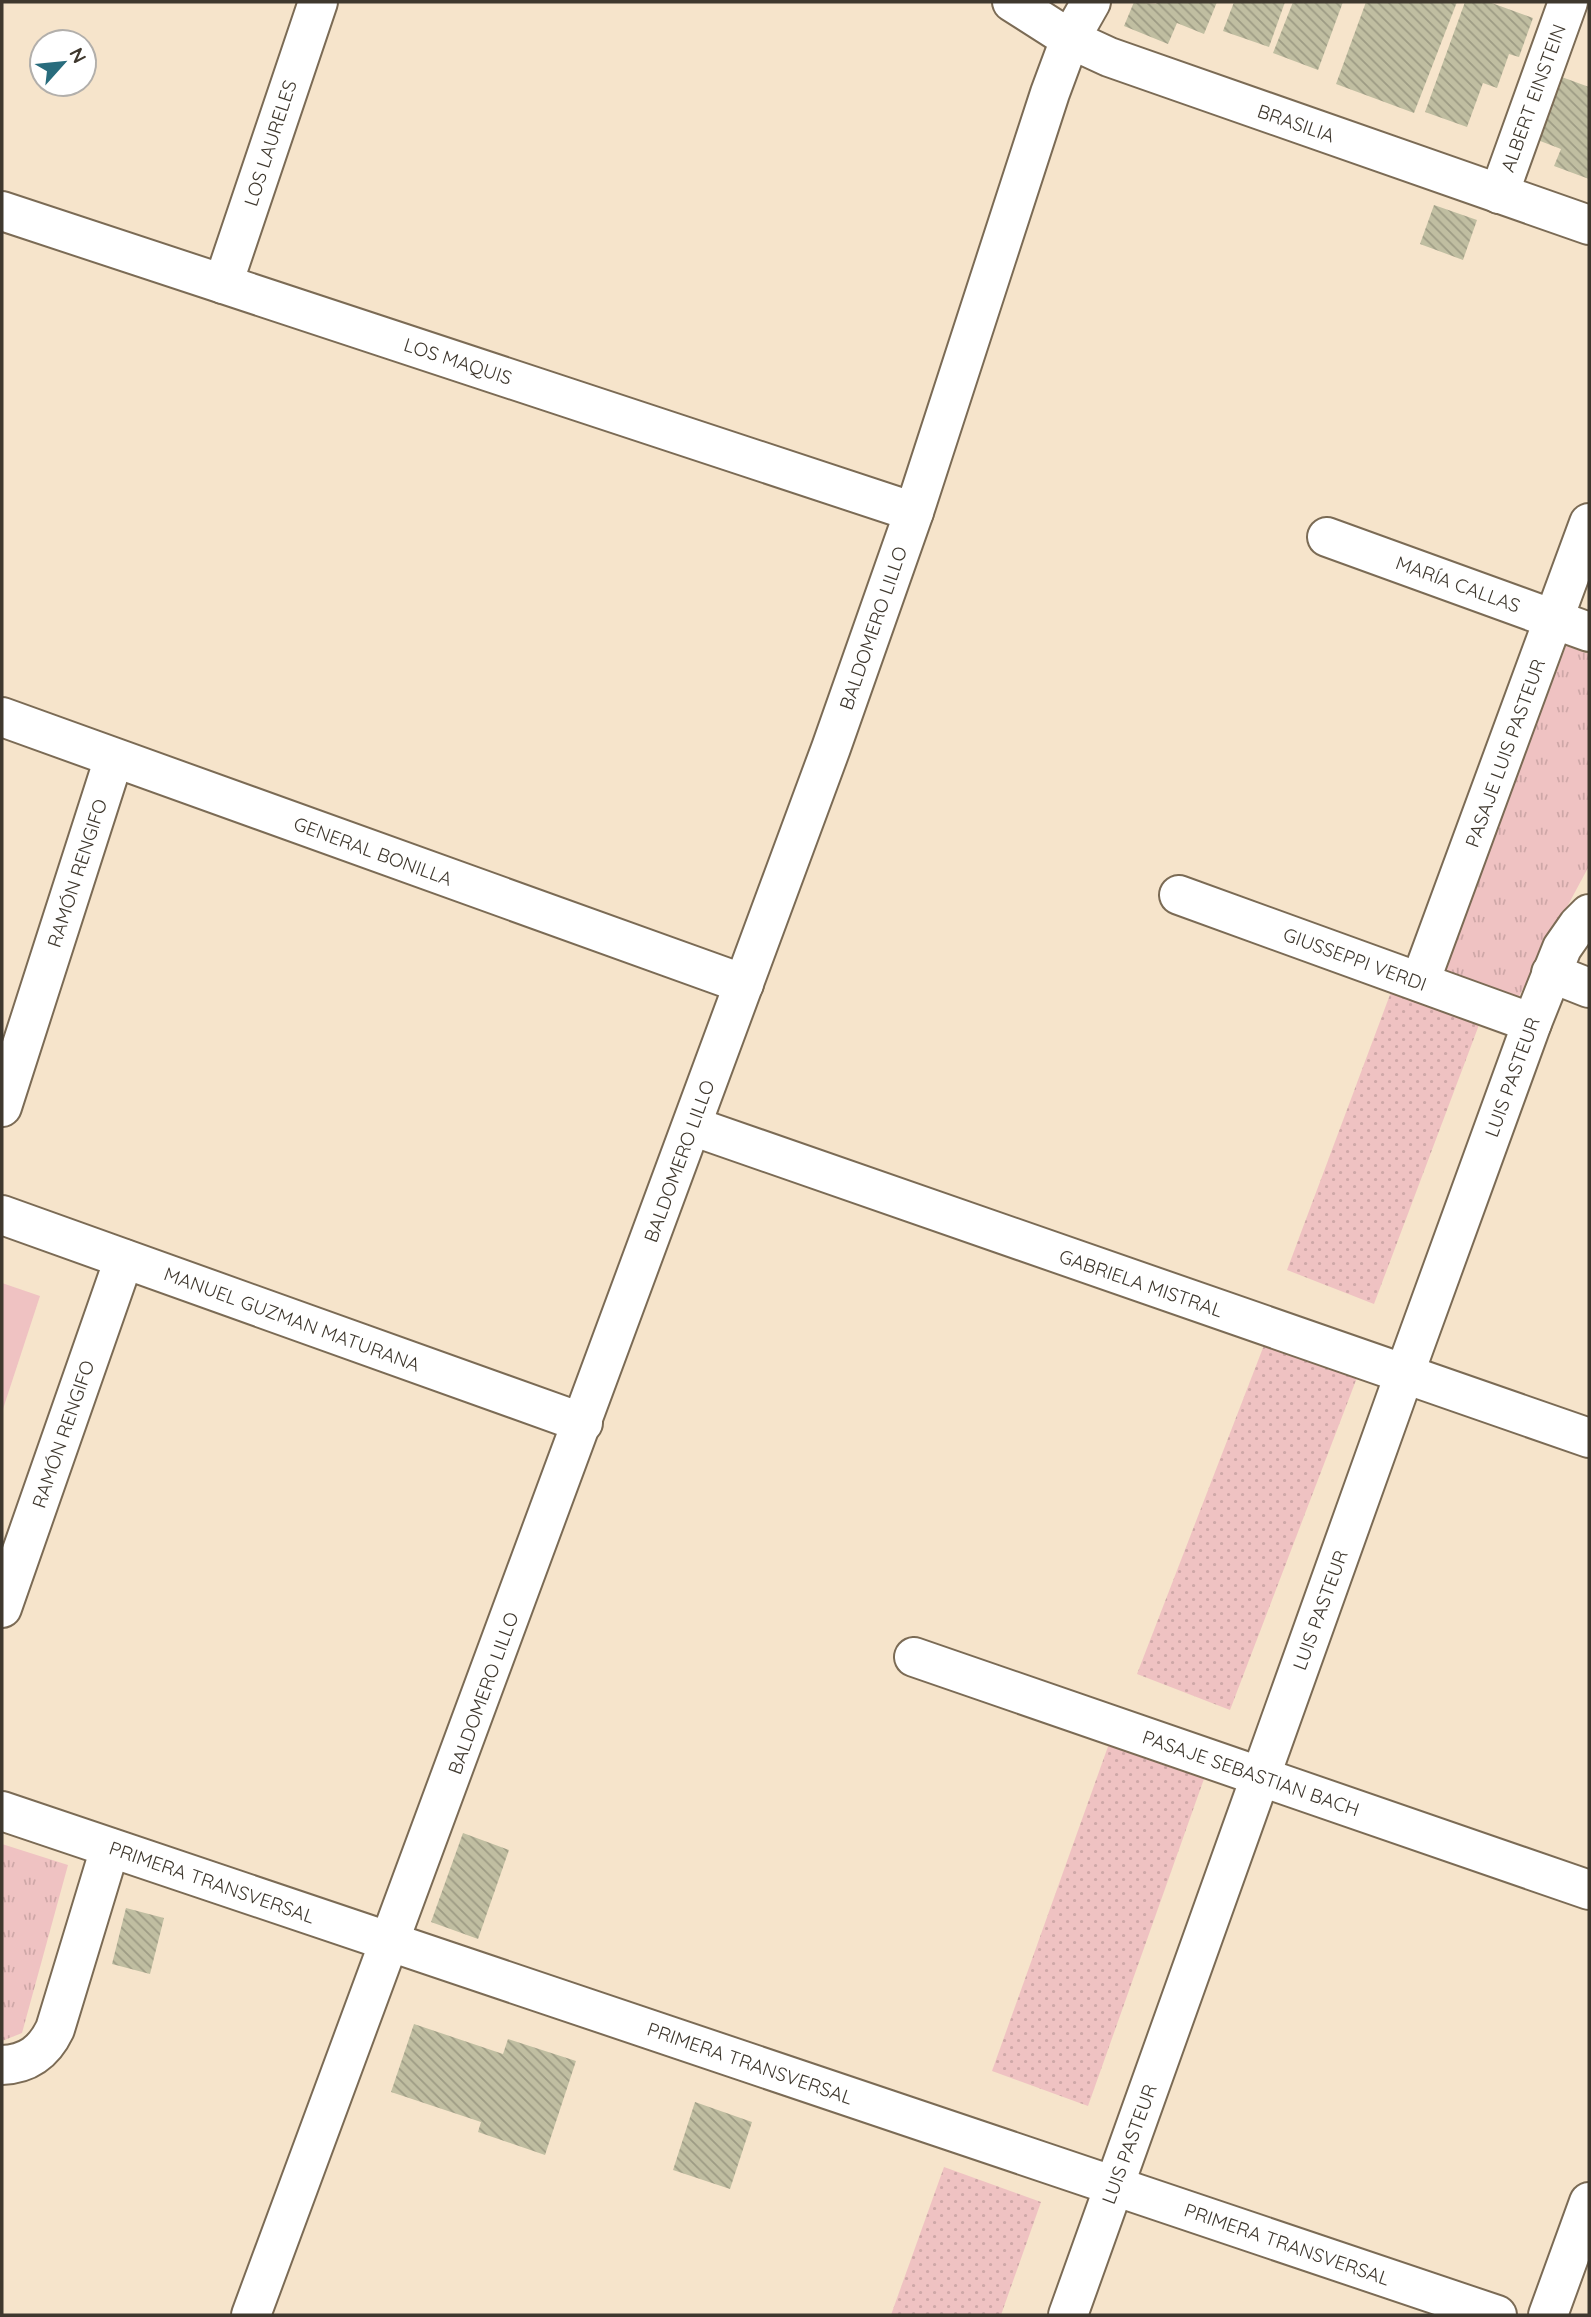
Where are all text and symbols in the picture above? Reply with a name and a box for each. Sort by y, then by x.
street label: ALBERT EINSTEIN [1495,21,1571,175]
north arrow [28,28,98,98]
text: N [64,44,92,67]
street label: LOS LAURELES [238,77,302,209]
street label: BRASILIA [1254,99,1338,147]
street label: LOS MAQUIS [401,332,515,390]
street label: BALDOMERO LILLO [834,543,912,713]
street label: MARÍA CALLAS [1392,550,1524,618]
street label: PASAJE LUIS PASTEUR [1460,656,1550,850]
street label: RAMÓN RENGIFO [42,796,112,950]
street label: GENERAL BONILLA [290,811,456,891]
street label: GIUSSEPPI VERDI [1280,922,1430,996]
street label: LUIS PASTEUR [1479,1014,1545,1140]
street label: BALDOMERO LILLO [638,1076,720,1246]
street label: GABRIELA MISTRAL [1056,1244,1226,1322]
street label: MANUEL GUZMAN MATURANA [161,1261,423,1377]
street label: RAMÓN RENGIFO [26,1357,100,1511]
street label: LUIS PASTEUR [1287,1547,1353,1673]
street label: BALDOMERO LILLO [442,1608,524,1778]
street label: PASAJE SEBASTIAN BACH [1139,1725,1363,1821]
street label: PRIMERA TRANSVERSAL [106,1836,318,1928]
street label: PRIMERA TRANSVERSAL [644,2017,856,2109]
street label: LUIS PASTEUR [1096,2081,1162,2207]
street label: PRIMERA TRANSVERSAL [1181,2198,1393,2290]

